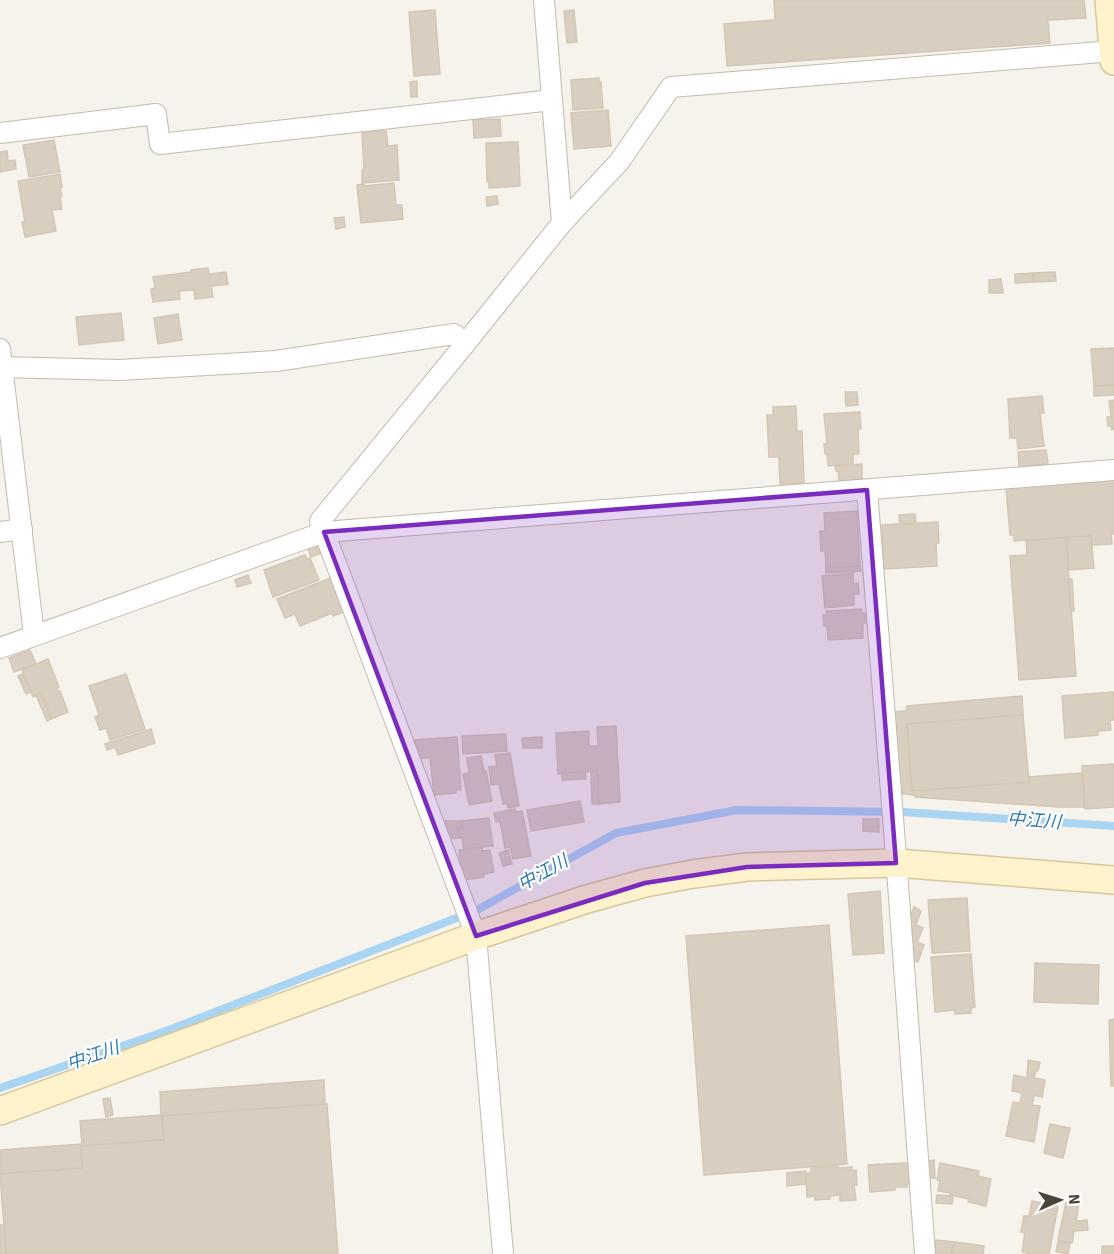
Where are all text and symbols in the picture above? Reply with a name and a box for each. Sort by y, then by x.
water label: 中江川 [1006,807,1064,835]
water label: 中江川 [513,848,574,897]
water label: 中江川 [63,1035,124,1077]
north arrow [1030,1170,1090,1230]
text: N [1063,1193,1085,1205]

